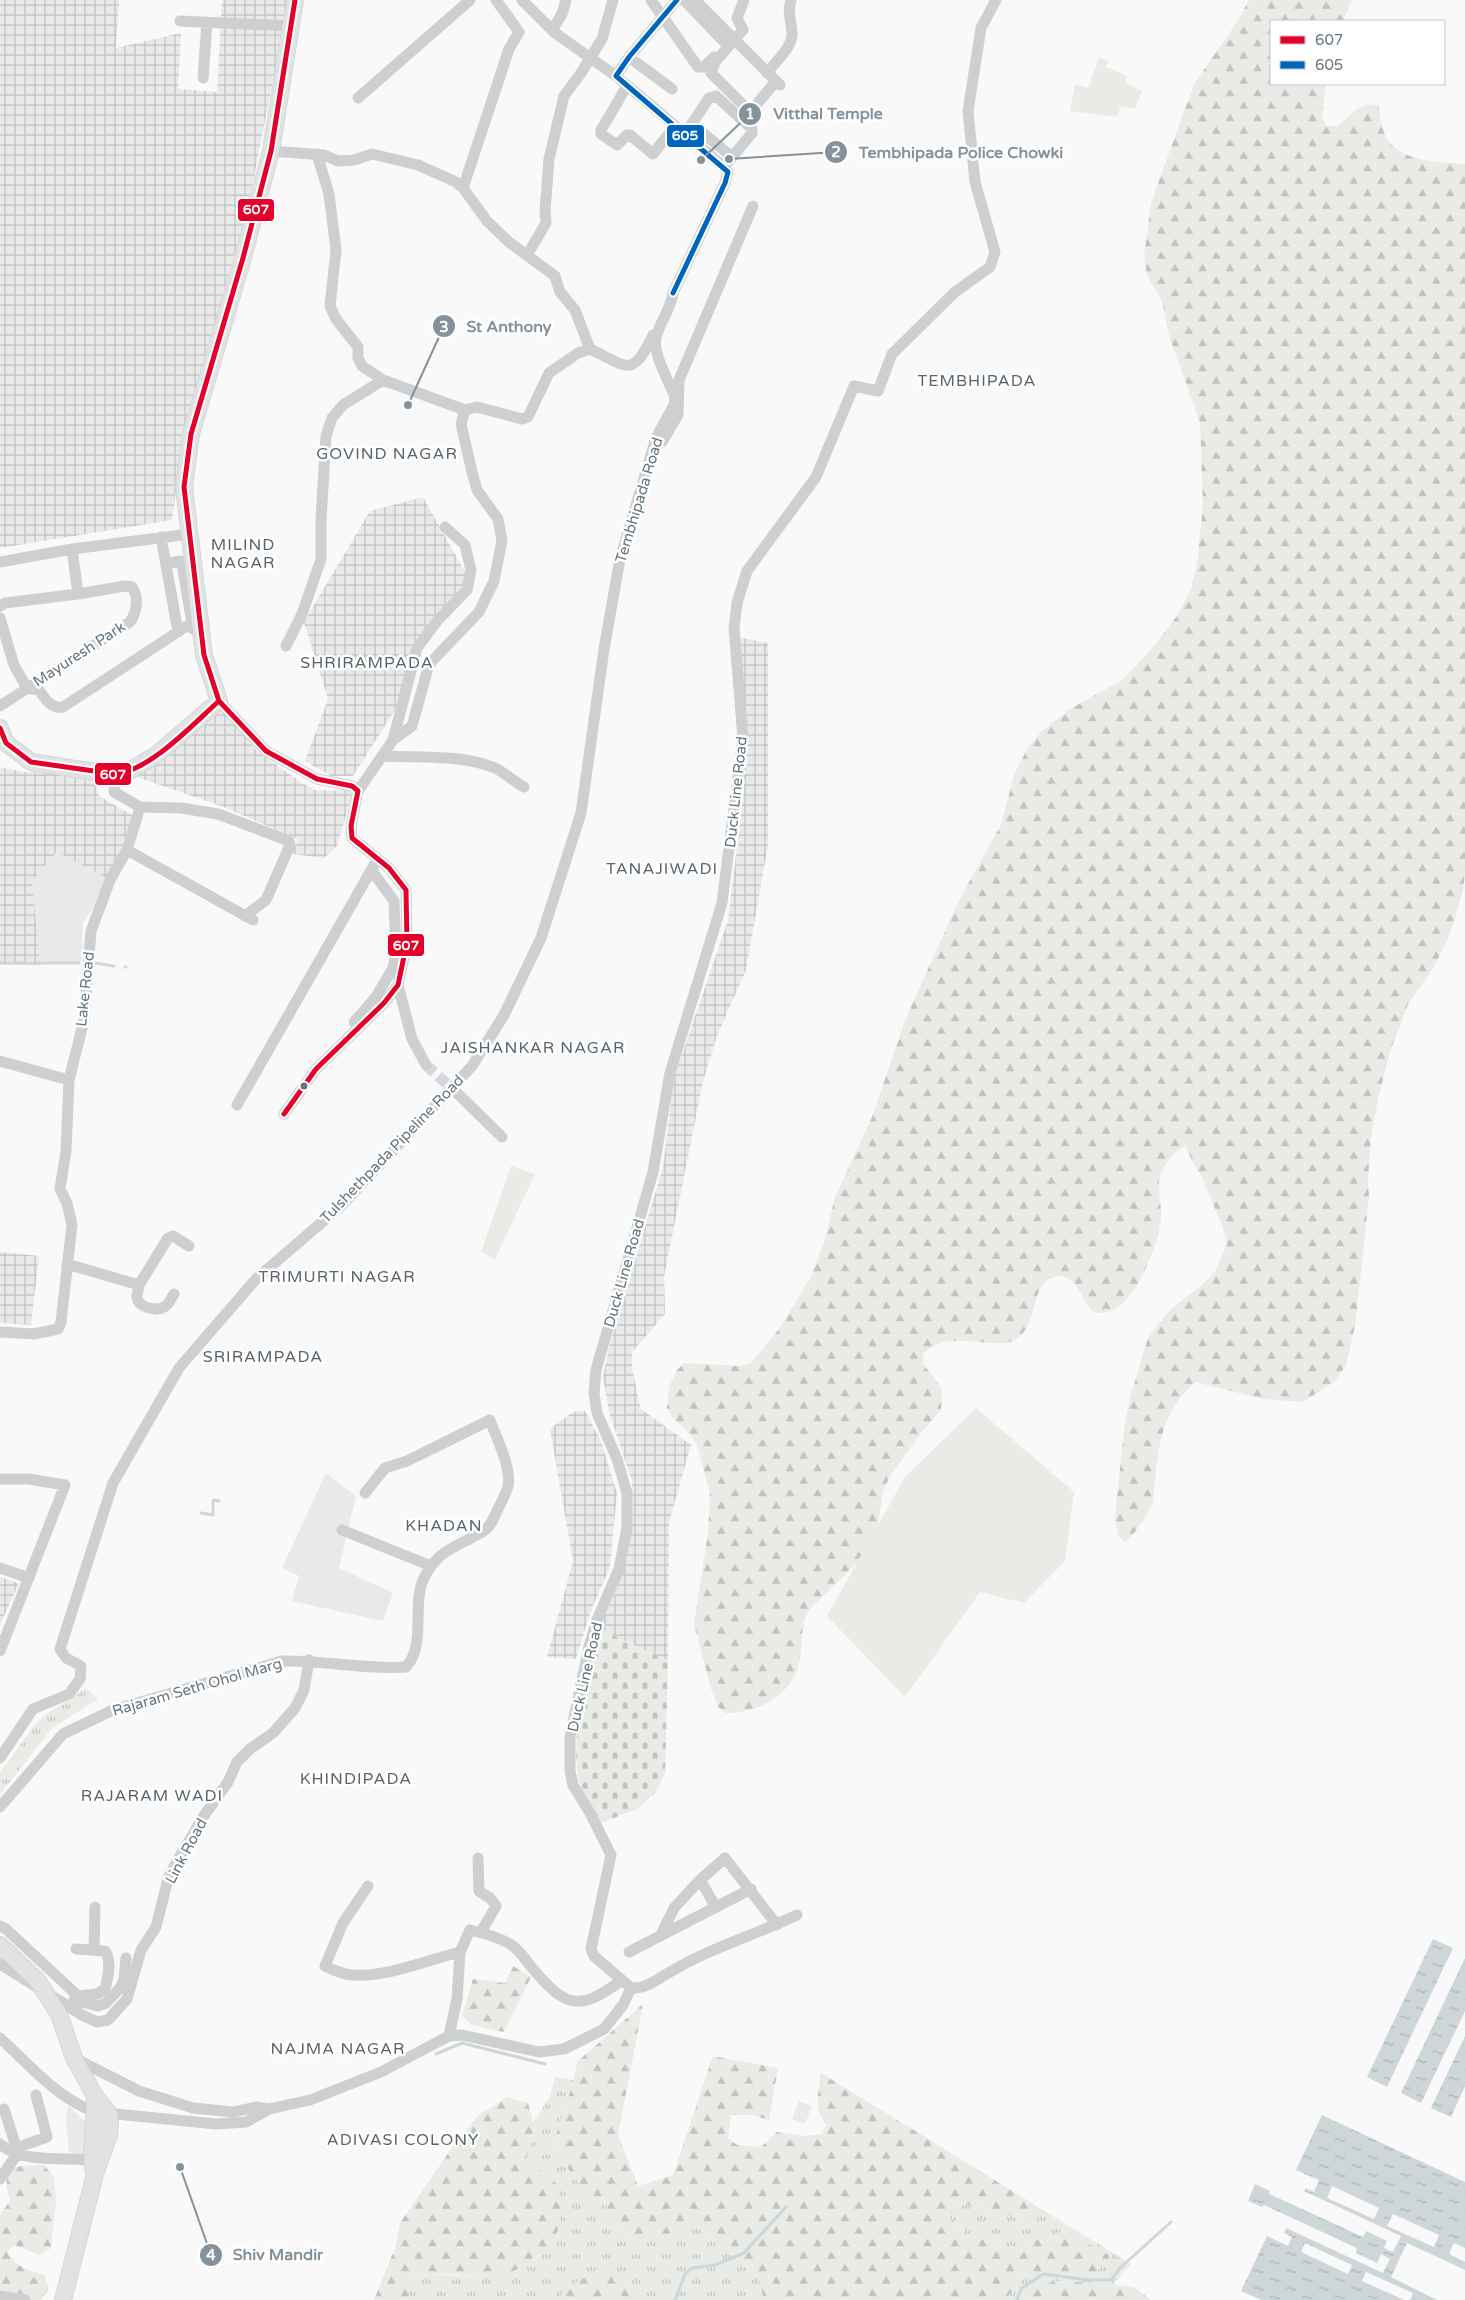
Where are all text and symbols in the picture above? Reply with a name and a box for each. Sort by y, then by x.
legend [1270,20,1445,85]
text: 607 [1315,31,1343,49]
text: 605 [1315,56,1343,74]
callout: Vitthal Temple [738,98,892,129]
text: Vitthal Temple [773,104,883,124]
text: 1 [745,105,755,123]
line badge: 605 [666,124,705,148]
text: 605 [672,127,698,144]
callout: Tembhipada Police Chowki [824,137,1073,168]
text: 2 [831,143,841,161]
text: Tembhipada Police Chowki [858,143,1063,163]
line badge: 607 [237,198,275,222]
text: 607 [243,201,269,218]
callout: St Anthony [432,311,562,342]
text: St Anthony [467,317,552,337]
text: 3 [439,318,449,336]
district label: TEMBHIPADA [918,371,1036,391]
street label: Tembhipada Road [611,435,667,565]
district label: GOVIND NAGAR [316,444,458,464]
district label: MILIND NAGAR [210,535,276,573]
street label: Mayuresh Park [30,618,128,690]
district label: SHRIRAMPADA [300,653,434,673]
street label: Duck Line Road [721,735,751,849]
line badge: 607 [94,762,132,786]
text: 607 [100,766,126,783]
district label: TANAJIWADI [606,859,718,879]
line badge: 607 [387,933,425,957]
text: 607 [393,937,419,954]
street label: Lake Road [72,951,98,1027]
district label: JAISHANKAR NAGAR [441,1038,625,1058]
street label: Tulshethpada Pipeline Road [316,1071,468,1227]
unlabelled marker [299,1081,309,1091]
street label: Duck Line Road [600,1217,648,1329]
district label: TRIMURTI NAGAR [258,1267,416,1287]
district label: SRIRAMPADA [203,1347,323,1367]
district label: KHADAN [405,1516,483,1536]
street label: Duck Line Road [564,1620,606,1734]
street label: Rajaram Seth Ohol Marg [110,1654,284,1720]
district label: KHINDIPADA [300,1769,412,1789]
district label: RAJARAM WADI [81,1786,223,1806]
street label: Link Road [161,1815,211,1887]
district label: NAJMA NAGAR [271,2039,405,2059]
district label: ADIVASI COLONY [327,2130,479,2150]
callout: Shiv Mandir [198,2239,334,2270]
text: Shiv Mandir [233,2245,324,2265]
text: 4 [206,2246,216,2264]

